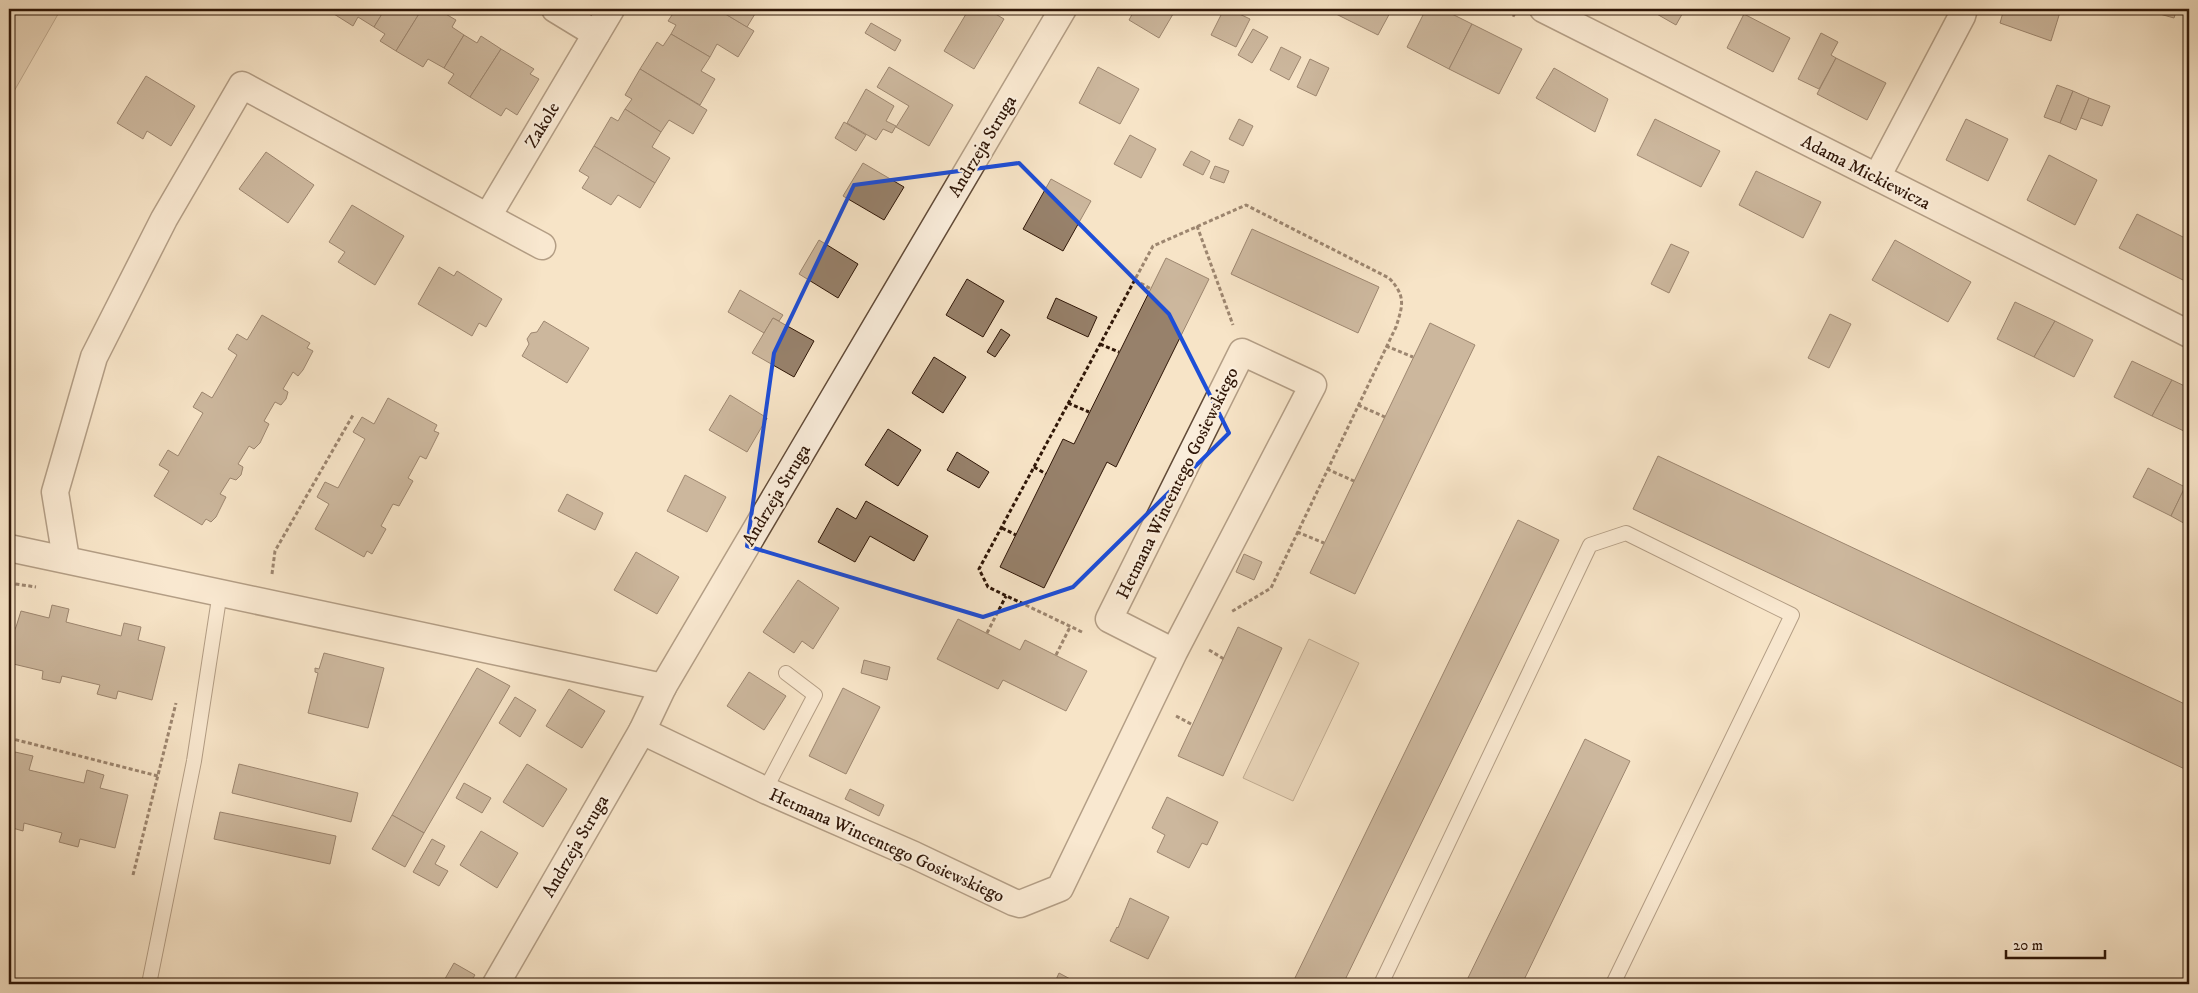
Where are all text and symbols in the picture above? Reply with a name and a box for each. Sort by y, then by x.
street label: Andrzeja Struga [944,91,1022,201]
street label: Zakole [521,99,565,152]
street label: Adama Mickiewicza [1797,131,1934,215]
street label: Hetmana Wincentego Gosiewskiego [1112,364,1244,603]
street label: Andrzeja Struga [738,440,816,550]
street label: Hetmana Wincentego Gosiewskiego [766,784,1008,908]
street label: Andrzeja Struga [538,791,614,902]
scale bar [2006,928,2104,960]
text: 20 m [2013,936,2043,955]

